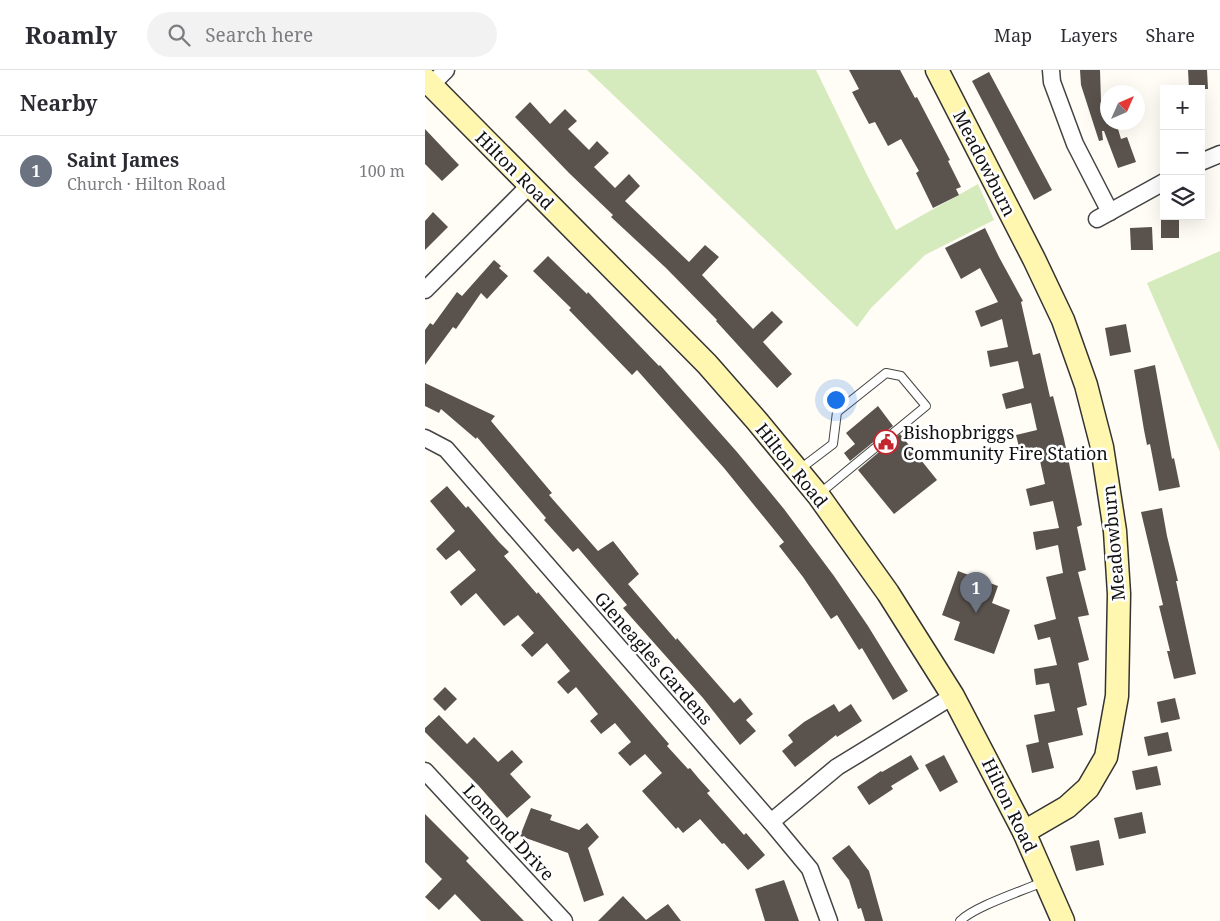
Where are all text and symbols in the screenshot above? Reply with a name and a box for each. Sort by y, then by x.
search box [147,12,497,57]
text: Roamly [25,18,117,51]
icon: search [165,21,193,49]
text: Search here [205,22,313,48]
text: Map [994,23,1032,47]
text: Layers [1060,23,1118,47]
text: Share [1146,23,1195,47]
north arrow [1100,85,1145,130]
map controls [1160,85,1205,220]
button: + [1160,85,1205,130]
text: Nearby [20,89,98,117]
street label: Meadowburn [948,106,1022,221]
street label: Hilton Road [470,125,560,215]
button: − [1160,130,1205,175]
text: Saint James [67,147,179,173]
text: 1 [31,160,41,182]
text: 100 m [359,160,405,182]
text: Church · Hilton Road [67,173,226,195]
button: layers [1160,175,1205,220]
your location [823,387,849,413]
street label: Hilton Road [751,418,833,512]
place label: Bishopbriggs Community Fire Station [903,420,1108,465]
public building icon: Bishopbriggs Community Fire Station [873,429,899,455]
street label: Meadowburn [1096,484,1130,602]
pin: 1 [960,572,992,613]
street label: Gleneagles Gardens [590,586,718,730]
street label: Hilton Road [977,754,1043,856]
street label: Lomond Drive [458,779,560,885]

